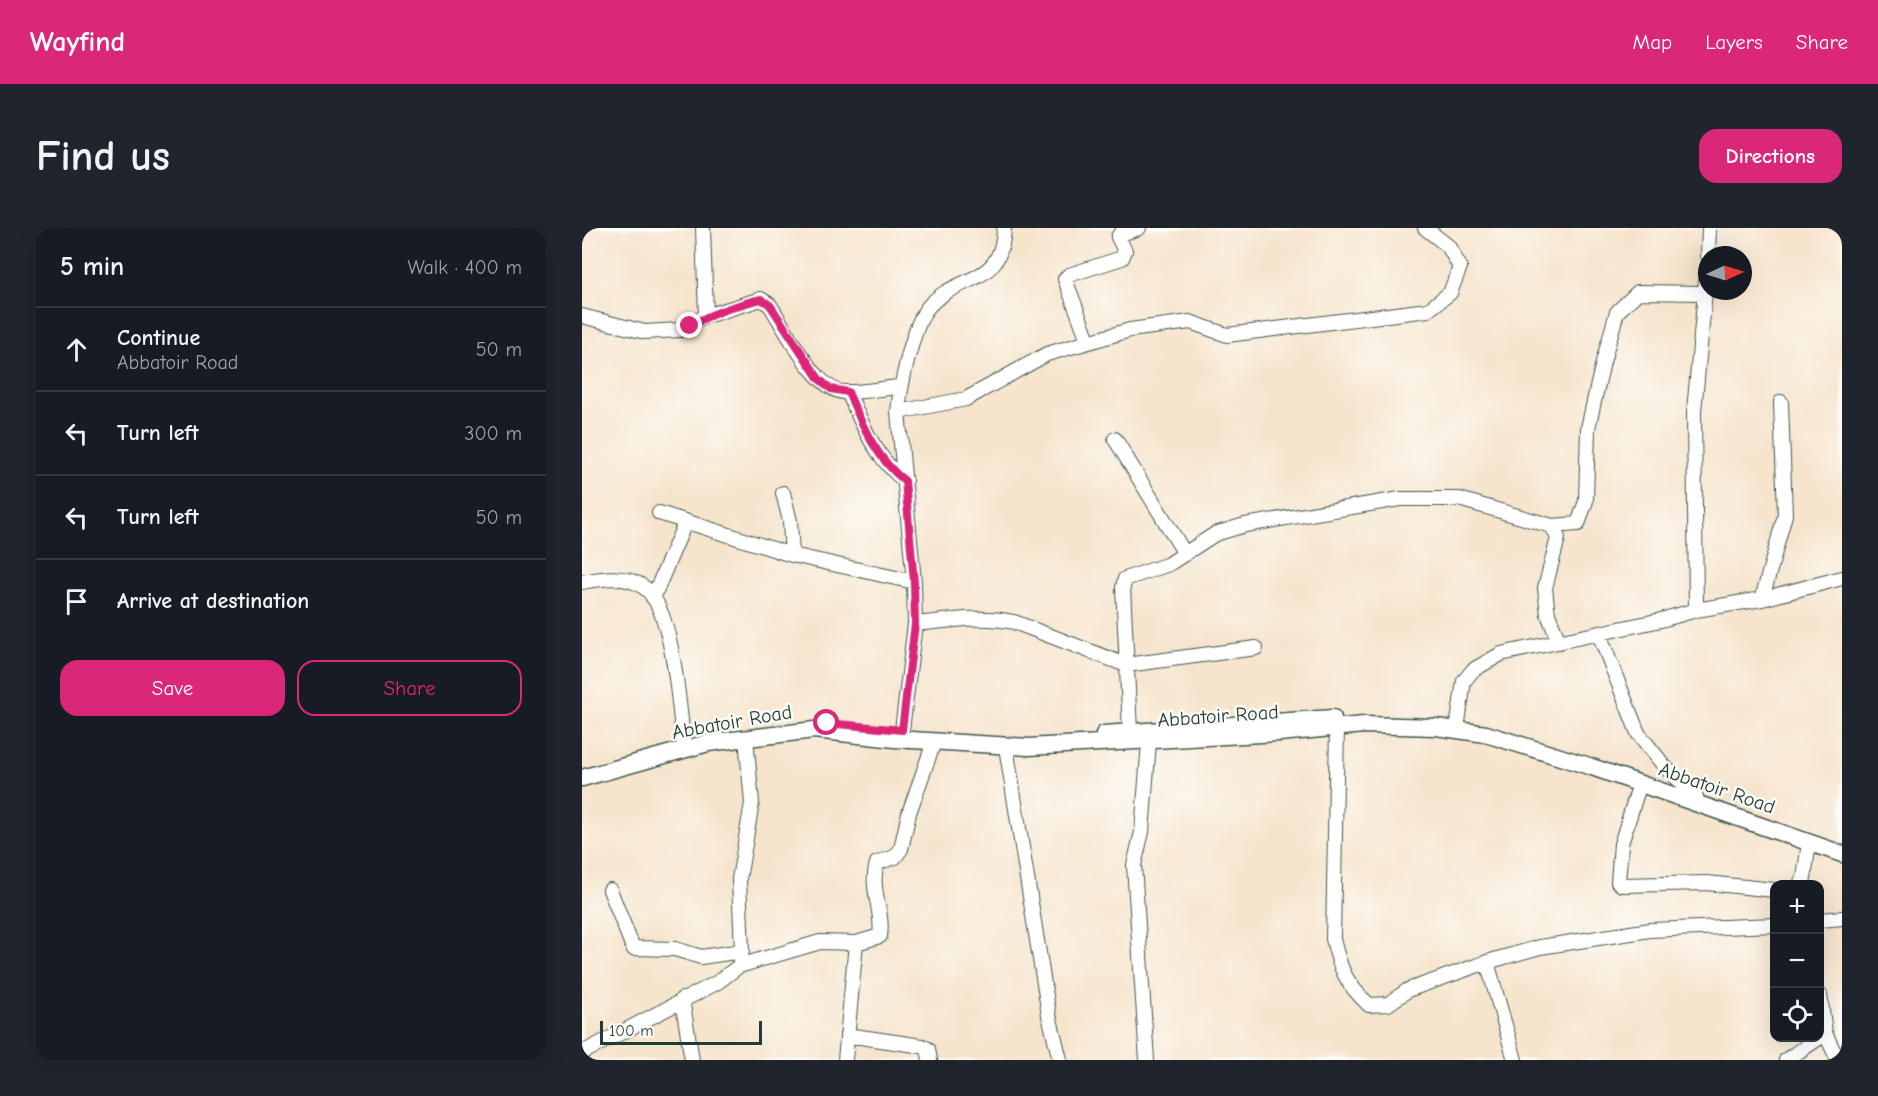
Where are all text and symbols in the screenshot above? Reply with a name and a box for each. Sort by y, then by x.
text: Wayfind [30,26,125,58]
text: Map [1633,30,1672,54]
text: Layers [1705,30,1763,54]
text: Share [1796,30,1848,54]
button: Directions [1699,129,1842,183]
text: Find us [36,132,170,181]
north arrow [1698,246,1752,300]
text: 5 min [60,252,124,282]
text: Walk · 400 m [408,256,522,279]
route end [676,312,702,338]
text: Continue [117,325,200,351]
icon: ahead [60,333,93,366]
text: 50 m [476,338,522,361]
text: Abbatoir Road [117,351,238,374]
icon: left [60,417,93,450]
text: Turn left [117,420,199,446]
text: 300 m [464,422,522,445]
icon: left [60,501,93,534]
text: Turn left [117,504,199,530]
text: 50 m [476,506,522,529]
icon: arrive [60,585,93,618]
text: Arrive at destination [117,588,309,614]
button: Save [60,660,285,716]
button: Share [297,660,522,716]
street label: Abbatoir Road [670,700,794,744]
street label: Abbatoir Road [1157,700,1279,732]
route start [813,709,839,735]
street label: Abbatoir Road [1656,757,1778,819]
map controls [1770,880,1824,1042]
button: + [1770,880,1824,934]
button: − [1770,934,1824,988]
button: locate [1770,988,1824,1042]
scale bar [600,1018,762,1046]
text: 100 m [609,1022,653,1040]

